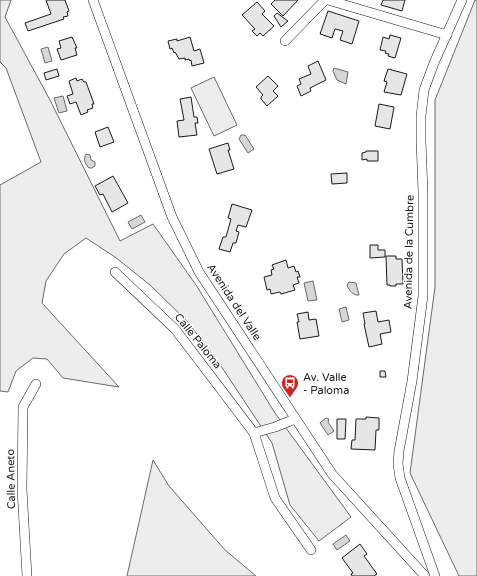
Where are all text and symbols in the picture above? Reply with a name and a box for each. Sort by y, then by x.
street label: Avenida de la Cumbre [402,195,416,309]
street label: Avenida del Valle [204,261,264,343]
street label: Calle Paloma [172,311,224,371]
place label: Av. Valle - Paloma [303,371,349,397]
bus stop icon: Av. Valle - Paloma [280,373,300,398]
street label: Calle Aneto [4,448,18,509]

